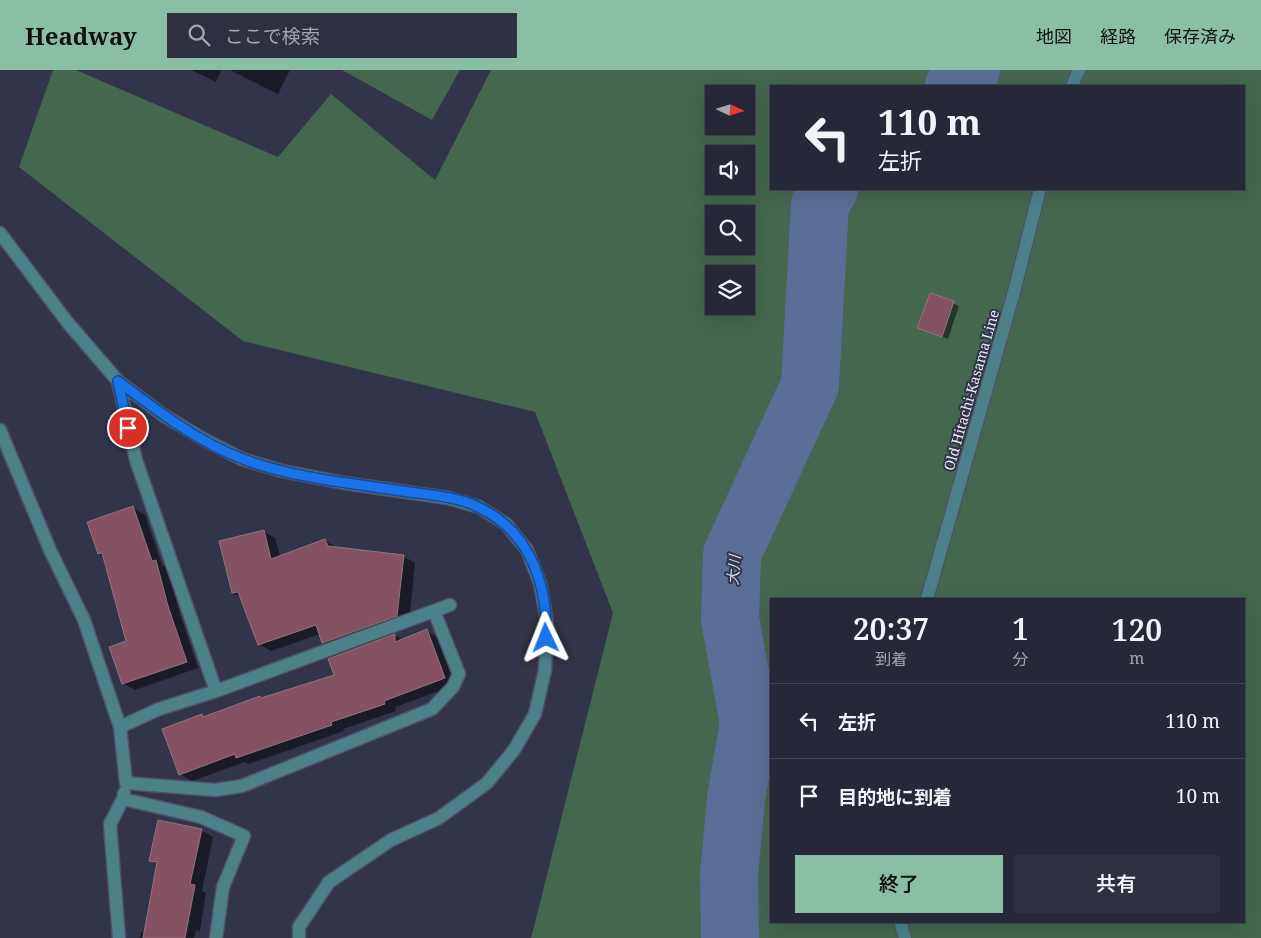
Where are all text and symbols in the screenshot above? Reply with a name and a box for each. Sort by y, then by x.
search box [167,13,517,58]
text: Headway [25,19,137,52]
icon: search [185,21,213,49]
text: ここで検索 [225,23,320,49]
text: 地図 [1036,24,1072,48]
text: 経路 [1100,24,1136,48]
text: 保存済み [1164,24,1236,48]
north arrow [705,85,755,135]
map controls [705,85,755,315]
text: 110 m [878,98,981,145]
icon: left [795,105,860,170]
button: sound [705,145,755,195]
text: 左折 [878,145,922,175]
button: search [705,205,755,255]
button: layers [705,265,755,315]
street label: Old Hitachi-Kasama Line [939,307,1003,473]
pin [107,407,149,449]
icon: arrive [114,414,142,442]
water label: 大川 [722,552,744,586]
text: 20:37 [853,608,929,649]
text: 1 [1012,608,1029,649]
text: 120 [1112,609,1162,650]
position arrow [519,611,571,663]
text: m [1129,647,1144,669]
text: 到着 [875,648,907,670]
text: 分 [1012,648,1028,670]
icon: left [795,707,823,735]
text: 110 m [1165,708,1220,734]
text: 左折 [838,709,876,735]
icon: arrive [795,782,823,810]
text: 10 m [1176,783,1220,809]
text: 目的地に到着 [838,784,952,810]
button: 終了 [795,855,1003,913]
button: 共有 [1013,855,1220,913]

